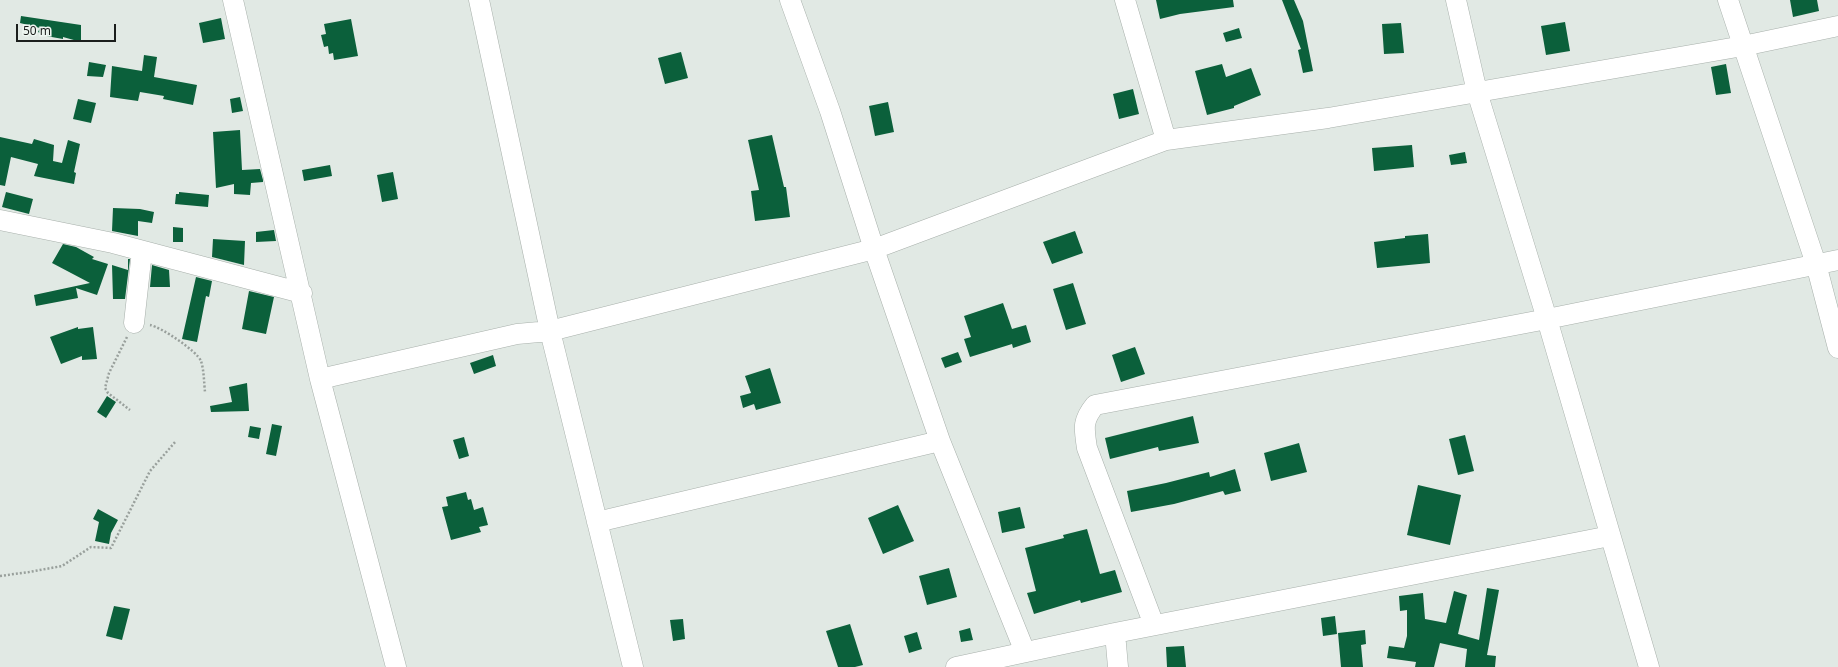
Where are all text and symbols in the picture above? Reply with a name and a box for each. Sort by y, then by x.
scale bar [18,16,118,42]
text: 50 m [23,22,51,39]

